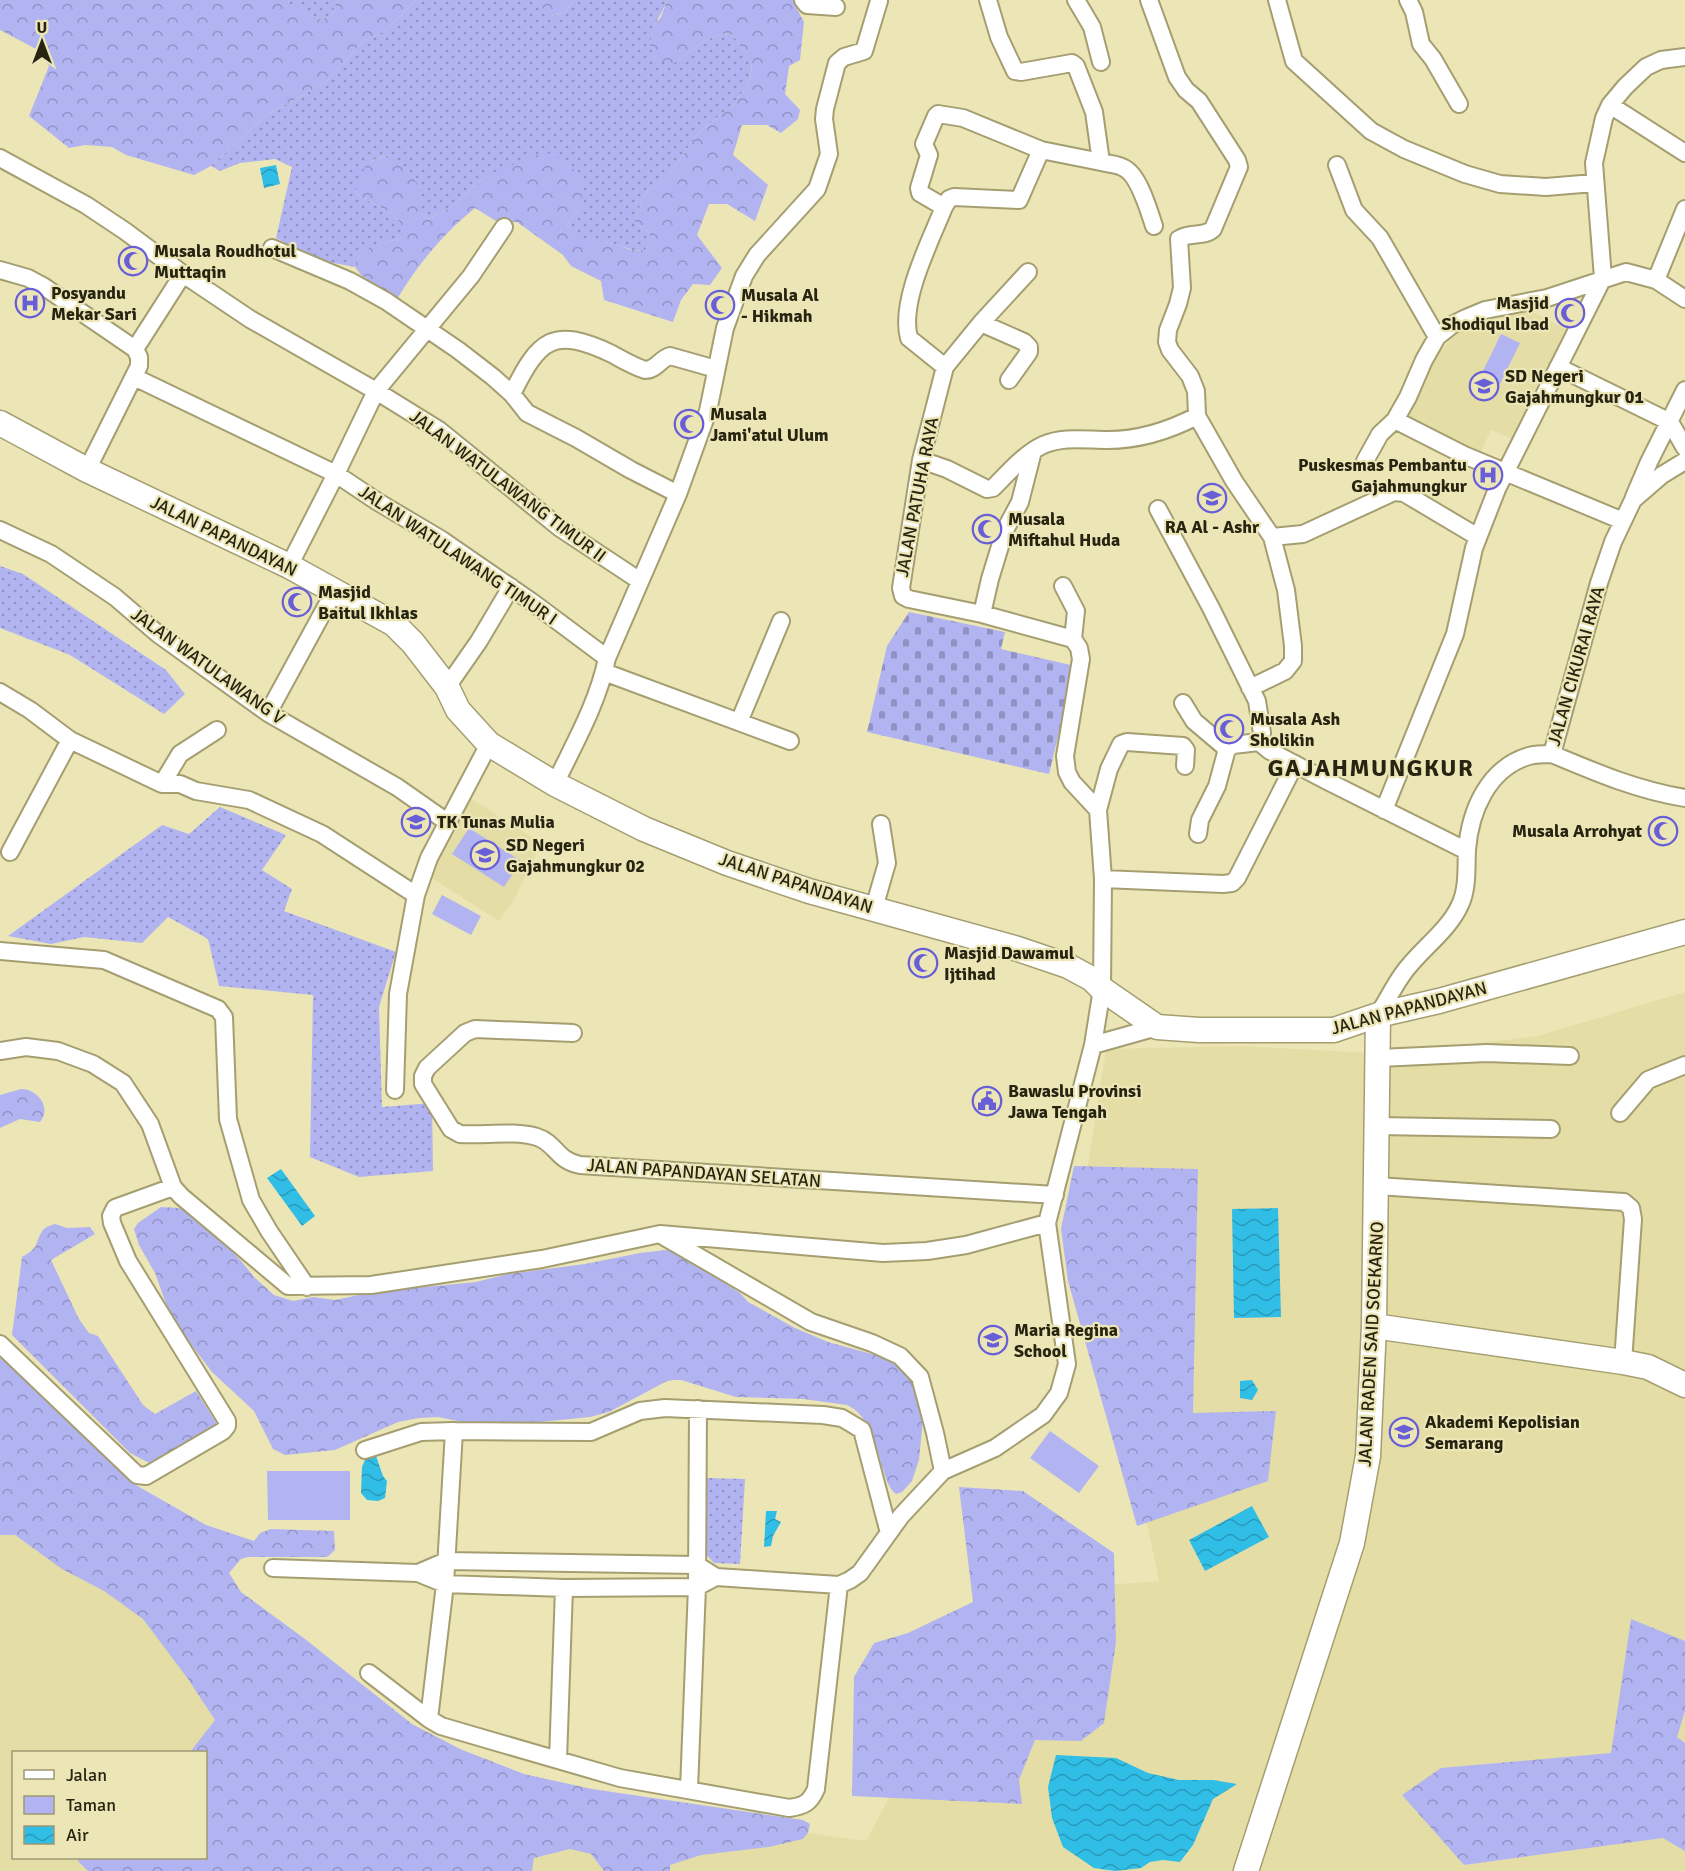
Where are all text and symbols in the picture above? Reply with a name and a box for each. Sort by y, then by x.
north arrow [12,12,72,72]
text: U [37,18,47,38]
place label: Musala Roudhotul Muttaqin [154,240,297,283]
mosque icon: Musala Roudhotul Muttaqin [117,245,149,277]
place label: Posyandu Mekar Sari [51,282,137,325]
place label: Musala Al - Hikmah [741,284,819,327]
hospital icon: Posyandu Mekar Sari [14,287,46,319]
mosque icon: Musala Al - Hikmah [704,289,736,321]
place label: Masjid Shodiqul Ibad [1441,292,1549,335]
mosque icon: Masjid Shodiqul Ibad [1554,297,1586,329]
place label: SD Negeri Gajahmungkur 01 [1505,365,1644,408]
school or university icon: SD Negeri Gajahmungkur 01 [1468,370,1500,402]
place label: Musala Jami'atul Ulum [710,403,829,446]
street label: JALAN WATULAWANG TIMUR II [406,405,610,567]
mosque icon: Musala Jami'atul Ulum [673,408,705,440]
street label: JALAN PATUHA RAYA [891,415,943,579]
place label: Puskesmas Pembantu Gajahmungkur [1298,454,1468,497]
hospital icon: Puskesmas Pembantu Gajahmungkur [1472,459,1504,491]
street label: JALAN WATULAWANG TIMUR I [355,480,561,630]
school or university icon: RA Al - Ashr [1196,482,1228,514]
street label: JALAN PAPANDAYAN [147,491,301,581]
place label: Musala Miftahul Huda [1008,508,1120,551]
mosque icon: Musala Miftahul Huda [971,513,1003,545]
place label: RA Al - Ashr [1165,516,1260,538]
place label: Masjid Baitul Ikhlas [318,581,418,624]
street label: JALAN CIKURAI RAYA [1543,584,1609,748]
mosque icon: Masjid Baitul Ikhlas [281,586,313,618]
street label: JALAN WATULAWANG V [127,603,290,730]
place label: Musala Ash Sholikin [1250,708,1340,751]
mosque icon: Musala Ash Sholikin [1213,713,1245,745]
district label: GAJAHMUNGKUR [1268,753,1474,783]
school or university icon: TK Tunas Mulia [400,806,432,838]
place label: TK Tunas Mulia [437,811,555,833]
mosque icon: Musala Arrohyat [1647,815,1679,847]
place label: Musala Arrohyat [1512,820,1642,842]
place label: SD Negeri Gajahmungkur 02 [506,834,645,877]
school or university icon: SD Negeri Gajahmungkur 02 [469,839,501,871]
street label: JALAN PAPANDAYAN [716,848,876,918]
place label: Masjid Dawamul Ijtihad [944,942,1075,985]
mosque icon: Masjid Dawamul Ijtihad [907,947,939,979]
street label: JALAN PAPANDAYAN [1329,977,1489,1039]
place label: Bawaslu Provinsi Jawa Tengah [1008,1080,1142,1123]
public building icon: Bawaslu Provinsi Jawa Tengah [971,1085,1003,1117]
street label: JALAN PAPANDAYAN SELATAN [586,1154,822,1192]
street label: JALAN RADEN SAID SOEKARNO [1354,1221,1388,1467]
place label: Maria Regina School [1014,1319,1118,1362]
school or university icon: Maria Regina School [977,1324,1009,1356]
place label: Akademi Kepolisian Semarang [1425,1411,1580,1454]
school or university icon: Akademi Kepolisian Semarang [1388,1416,1420,1448]
legend [12,1751,207,1859]
text: Jalan [66,1764,107,1786]
text: Taman [66,1794,116,1816]
text: Air [66,1824,89,1846]

